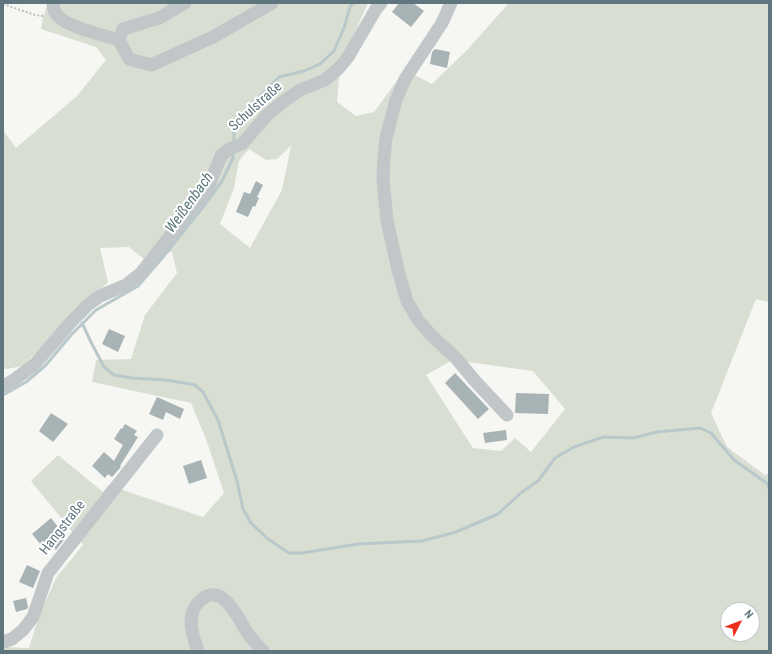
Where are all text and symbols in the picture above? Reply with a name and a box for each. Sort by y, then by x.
street label: Schulstraße [226,79,286,135]
water label: Weißenbach [162,169,218,237]
street label: Hangstraße [37,498,89,558]
north arrow [720,602,760,642]
text: N [741,607,756,621]

